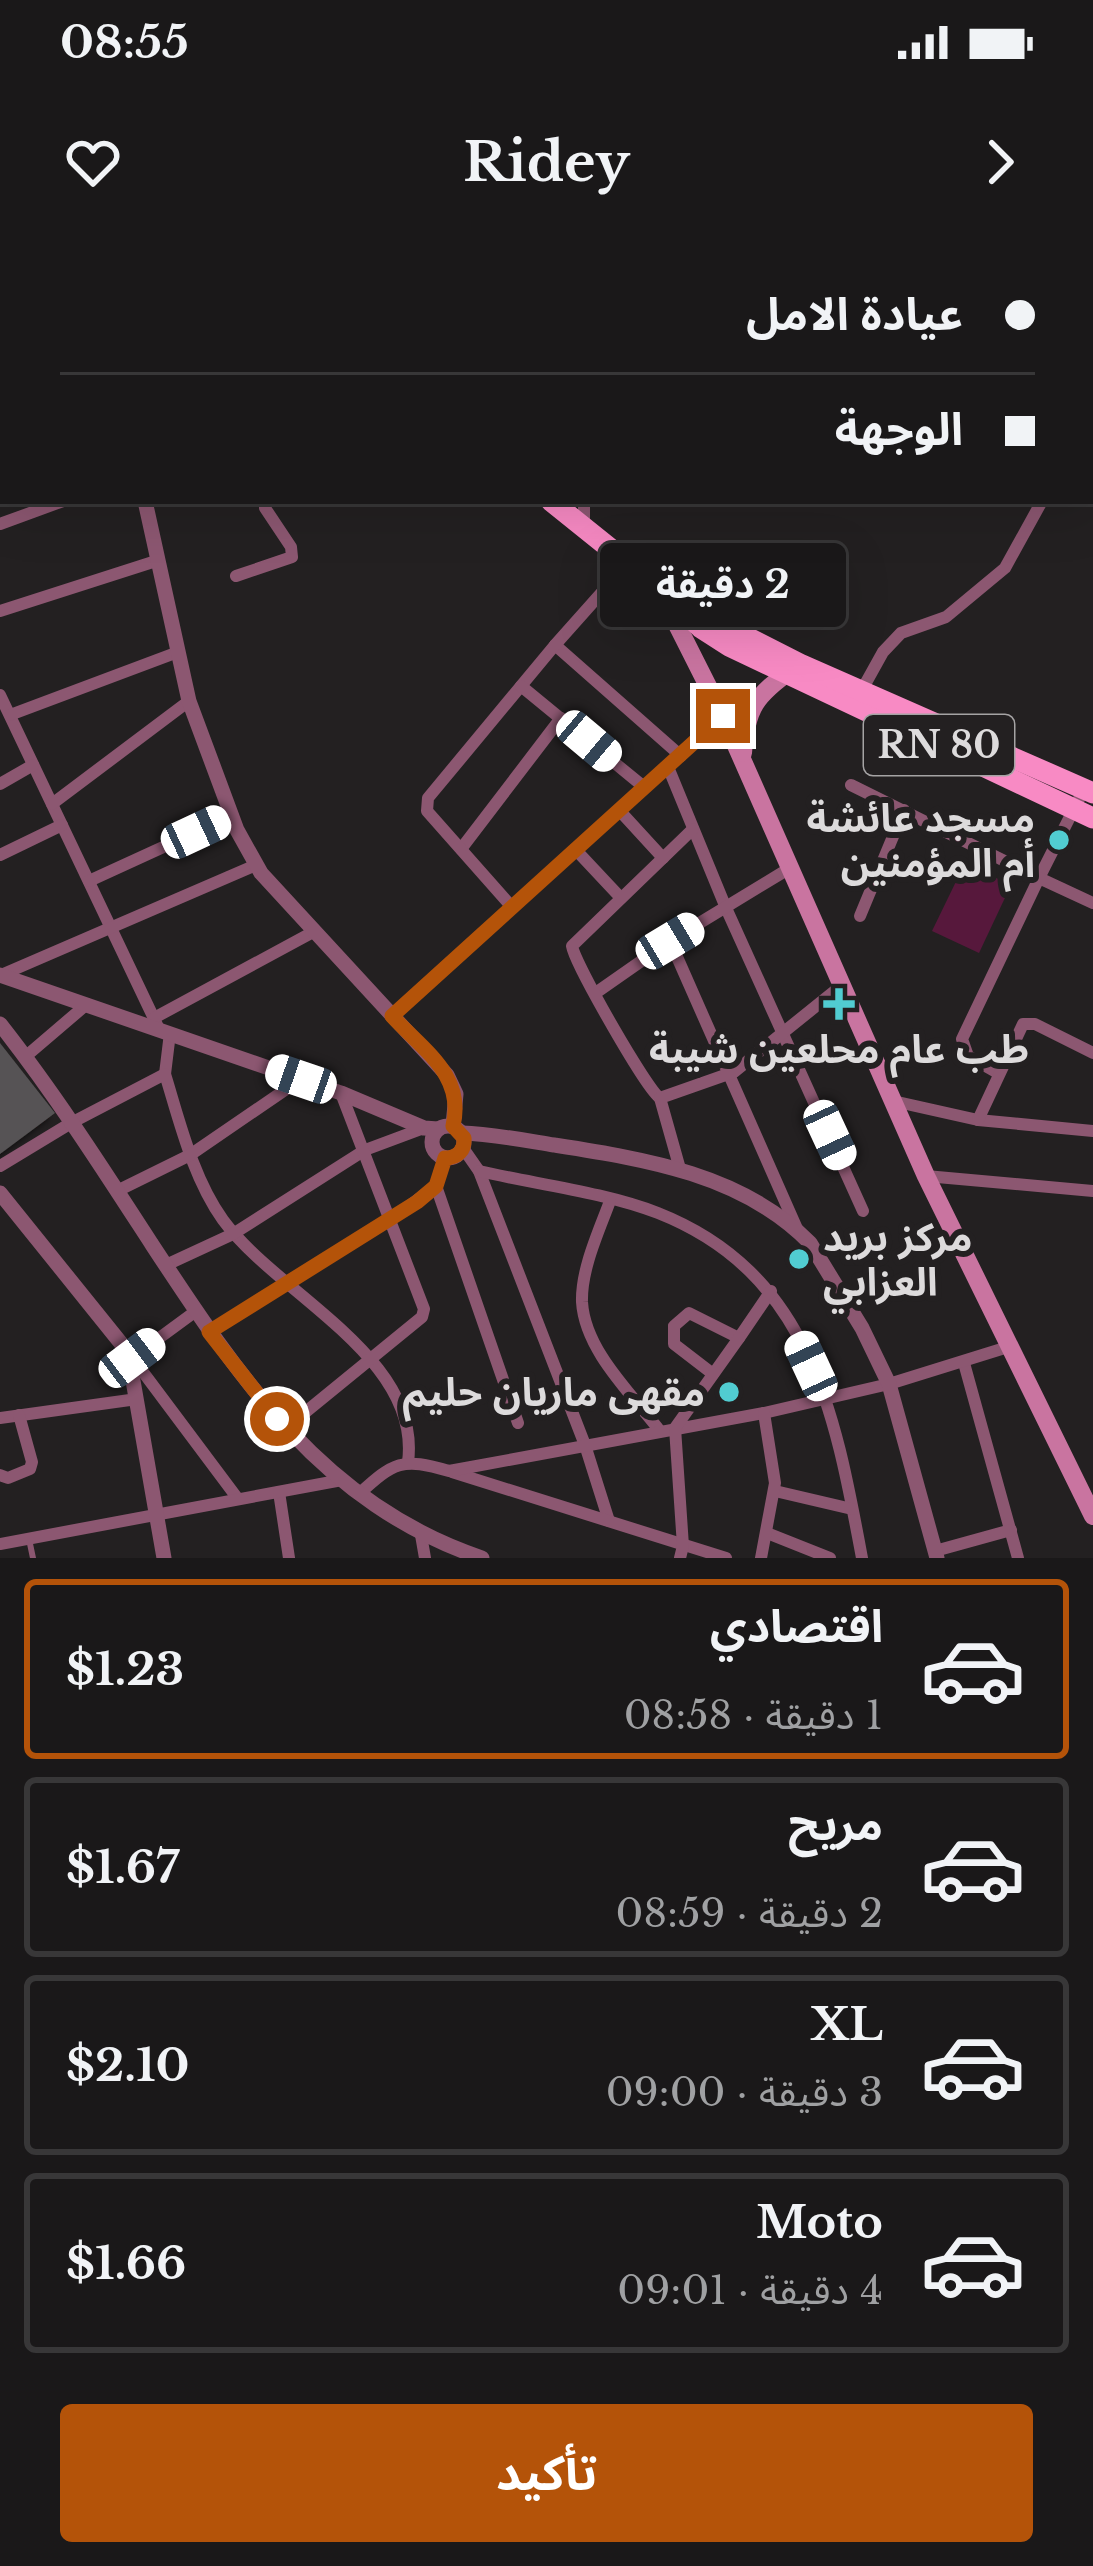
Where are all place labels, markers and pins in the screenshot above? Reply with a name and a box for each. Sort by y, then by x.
place label: مسجد عائشة أم المؤمنين [806,794,1035,893]
marker: مسجد عائشة أم المؤمنين [1046,827,1072,853]
marker: طب عام محلعين شيبة [823,988,855,1020]
place label: طب عام محلعين شيبة [649,1025,1029,1079]
place label: مركز بريد العزابي [823,1213,972,1314]
marker: مركز بريد العزابي [786,1246,812,1272]
place label: مقهى ماريان حليم [403,1368,705,1422]
marker: مقهى ماريان حليم [716,1379,742,1405]

